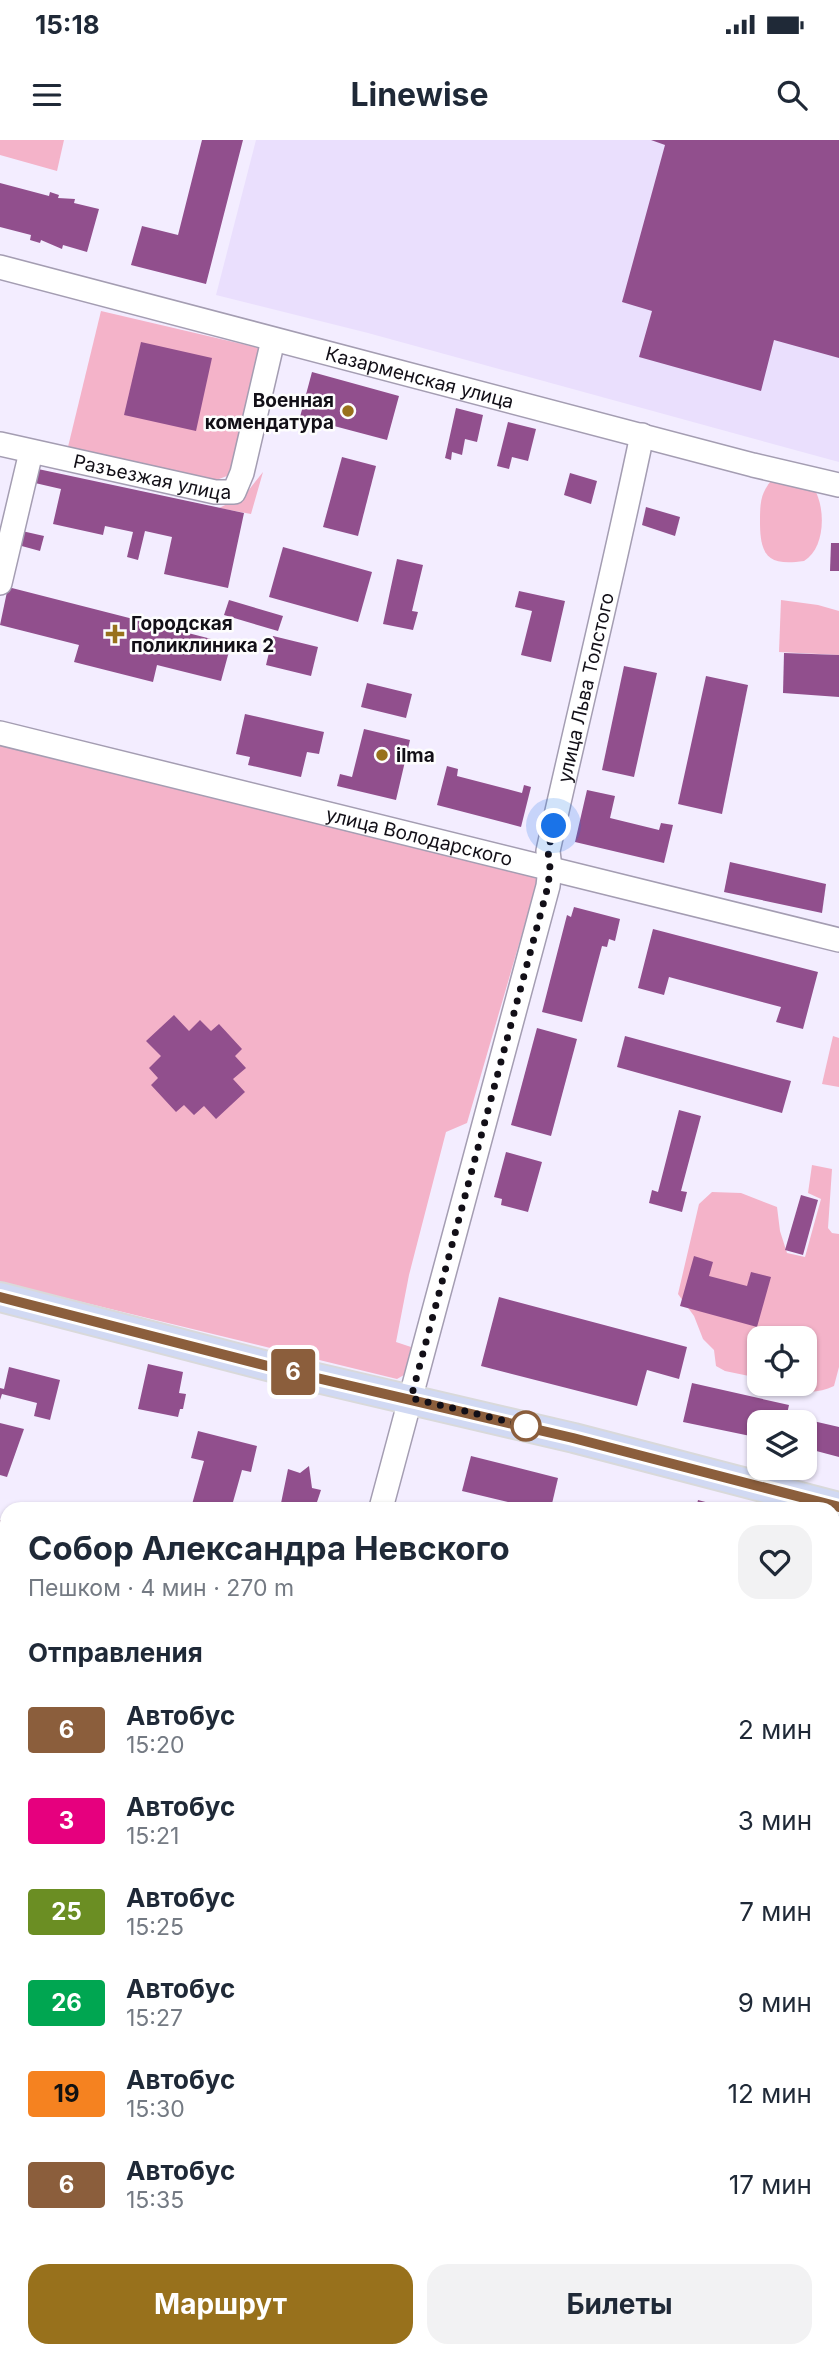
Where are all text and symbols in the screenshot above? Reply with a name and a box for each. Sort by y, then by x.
text: 15:18 [35,9,100,40]
text: Linewise [350,75,489,114]
icon: menu [28,76,66,114]
icon: search [773,76,811,114]
street label: Казарменская улица [323,342,516,414]
place label: Военная комендатура [205,389,334,434]
marker: Военная комендатура [340,403,356,419]
street label: Разъезжая улица [71,450,231,505]
street label: улица Льва Толстого [553,590,619,785]
place label: Городская поликлиника 2 [131,612,274,657]
marker: Городская поликлиника 2 [105,624,125,644]
place label: ilma [396,744,435,767]
marker: ilma [374,747,390,763]
street label: улица Володарского [324,803,515,871]
your location [536,808,571,843]
map controls [747,1326,817,1480]
button: locate [747,1326,817,1396]
line badge: 6 [270,1349,316,1395]
text: 6 [285,1357,301,1386]
button: layers [747,1410,817,1480]
unlabelled marker [511,1411,541,1441]
button: heart [738,1525,812,1599]
text: Собор Александра Невского [28,1528,510,1568]
text: Пешком · 4 мин · 270 m [28,1574,294,1602]
text: Отправления [28,1637,203,1668]
text: Автобус [126,1700,235,1731]
text: 2 мин [738,1714,812,1745]
text: 6 [59,1715,74,1744]
text: 15:20 [126,1731,185,1759]
text: Автобус [126,1791,235,1822]
text: 3 мин [738,1805,812,1836]
text: 3 [59,1806,74,1835]
text: 15:21 [126,1822,179,1850]
text: Автобус [126,1882,235,1913]
text: 7 мин [739,1896,812,1927]
text: 25 [51,1897,82,1926]
text: 15:25 [126,1913,184,1941]
text: Автобус [126,1973,235,2004]
text: 9 мин [738,1987,812,2018]
text: 26 [51,1988,82,2017]
text: 15:27 [126,2004,183,2032]
text: Автобус [126,2064,235,2095]
text: 12 мин [727,2078,812,2109]
text: 19 [54,2079,79,2108]
text: 15:30 [126,2095,185,2123]
text: Автобус [126,2155,235,2186]
text: 17 мин [729,2169,812,2200]
text: 6 [59,2170,74,2199]
text: 15:35 [126,2186,184,2214]
button: Маршрут [28,2264,413,2344]
button: Билеты [427,2264,812,2344]

